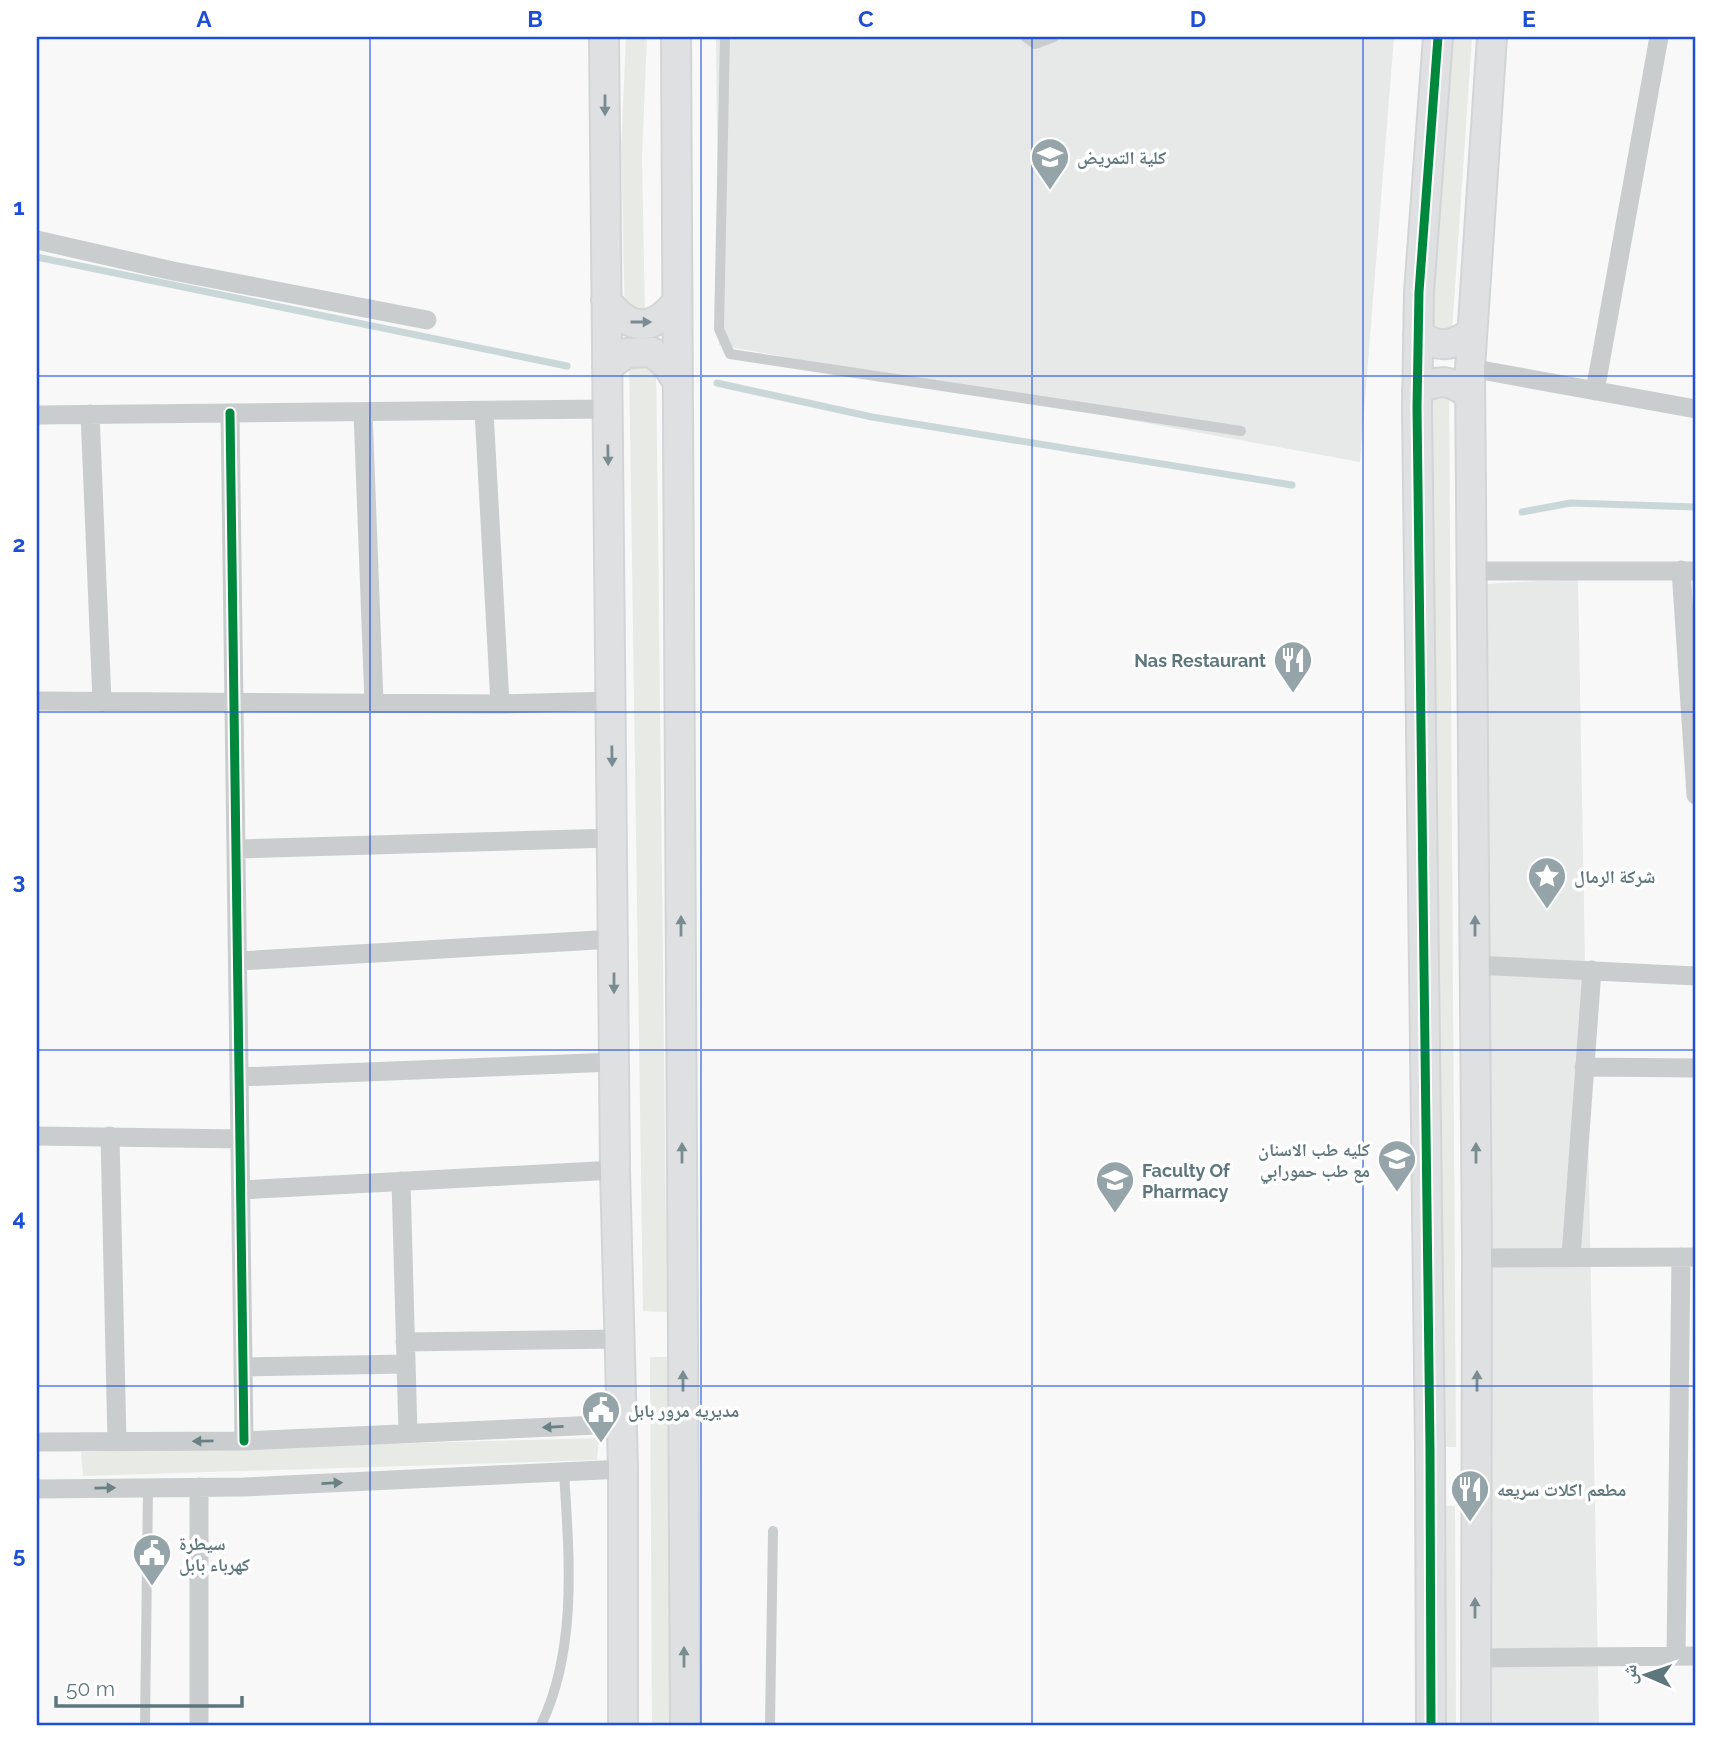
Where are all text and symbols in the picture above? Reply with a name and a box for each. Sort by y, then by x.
text: A [196,5,212,32]
text: B [527,5,543,32]
text: C [858,5,874,32]
text: D [1190,5,1206,32]
text: E [1522,5,1536,32]
one-way arrow [599,94,611,116]
school or university icon: كلية التمريض [1029,136,1071,191]
place label: كلية التمريض [1077,147,1166,169]
text: 1 [13,193,25,220]
one-way arrow [630,316,652,328]
one-way arrow [602,444,614,466]
text: 2 [13,530,25,557]
restaurant icon: Nas Restaurant [1272,639,1314,694]
place label: Nas Restaurant [1134,650,1266,671]
one-way arrow [606,745,618,767]
place icon: شركة الرمال [1526,855,1568,910]
place label: شركة الرمال [1574,866,1655,888]
text: 3 [13,867,25,894]
one-way arrow [675,914,687,936]
one-way arrow [1469,914,1481,936]
one-way arrow [608,973,620,995]
school or university icon: كليه طب الاسنان مع طب حمورابي [1376,1138,1418,1193]
place label: كليه طب الاسنان مع طب حمورابي [1258,1139,1370,1185]
one-way arrow [676,1142,688,1164]
one-way arrow [1470,1142,1482,1164]
school or university icon: Faculty Of Pharmacy [1094,1159,1136,1214]
place label: Faculty Of Pharmacy [1142,1160,1231,1202]
text: 4 [12,1204,26,1231]
one-way arrow [677,1369,689,1391]
one-way arrow [1471,1369,1483,1391]
public building icon: مديريه مرور بابل [580,1389,622,1444]
place label: مديريه مرور بابل [628,1400,739,1422]
one-way arrow [542,1421,564,1432]
one-way arrow [192,1435,214,1447]
restaurant icon: مطعم اكلات سريعه [1449,1468,1491,1523]
one-way arrow [322,1477,344,1488]
place label: مطعم اكلات سريعه [1497,1479,1626,1502]
one-way arrow [94,1482,116,1494]
public building icon: سيطرة كهرباء بابل [131,1532,173,1587]
place label: سيطرة كهرباء بابل [179,1533,250,1576]
text: 5 [13,1541,26,1568]
one-way arrow [1469,1597,1481,1619]
north arrow [1610,1640,1680,1710]
one-way arrow [678,1646,690,1668]
scale bar [56,1664,242,1708]
text: ش [1618,1664,1641,1685]
text: 50 m [66,1676,115,1701]

